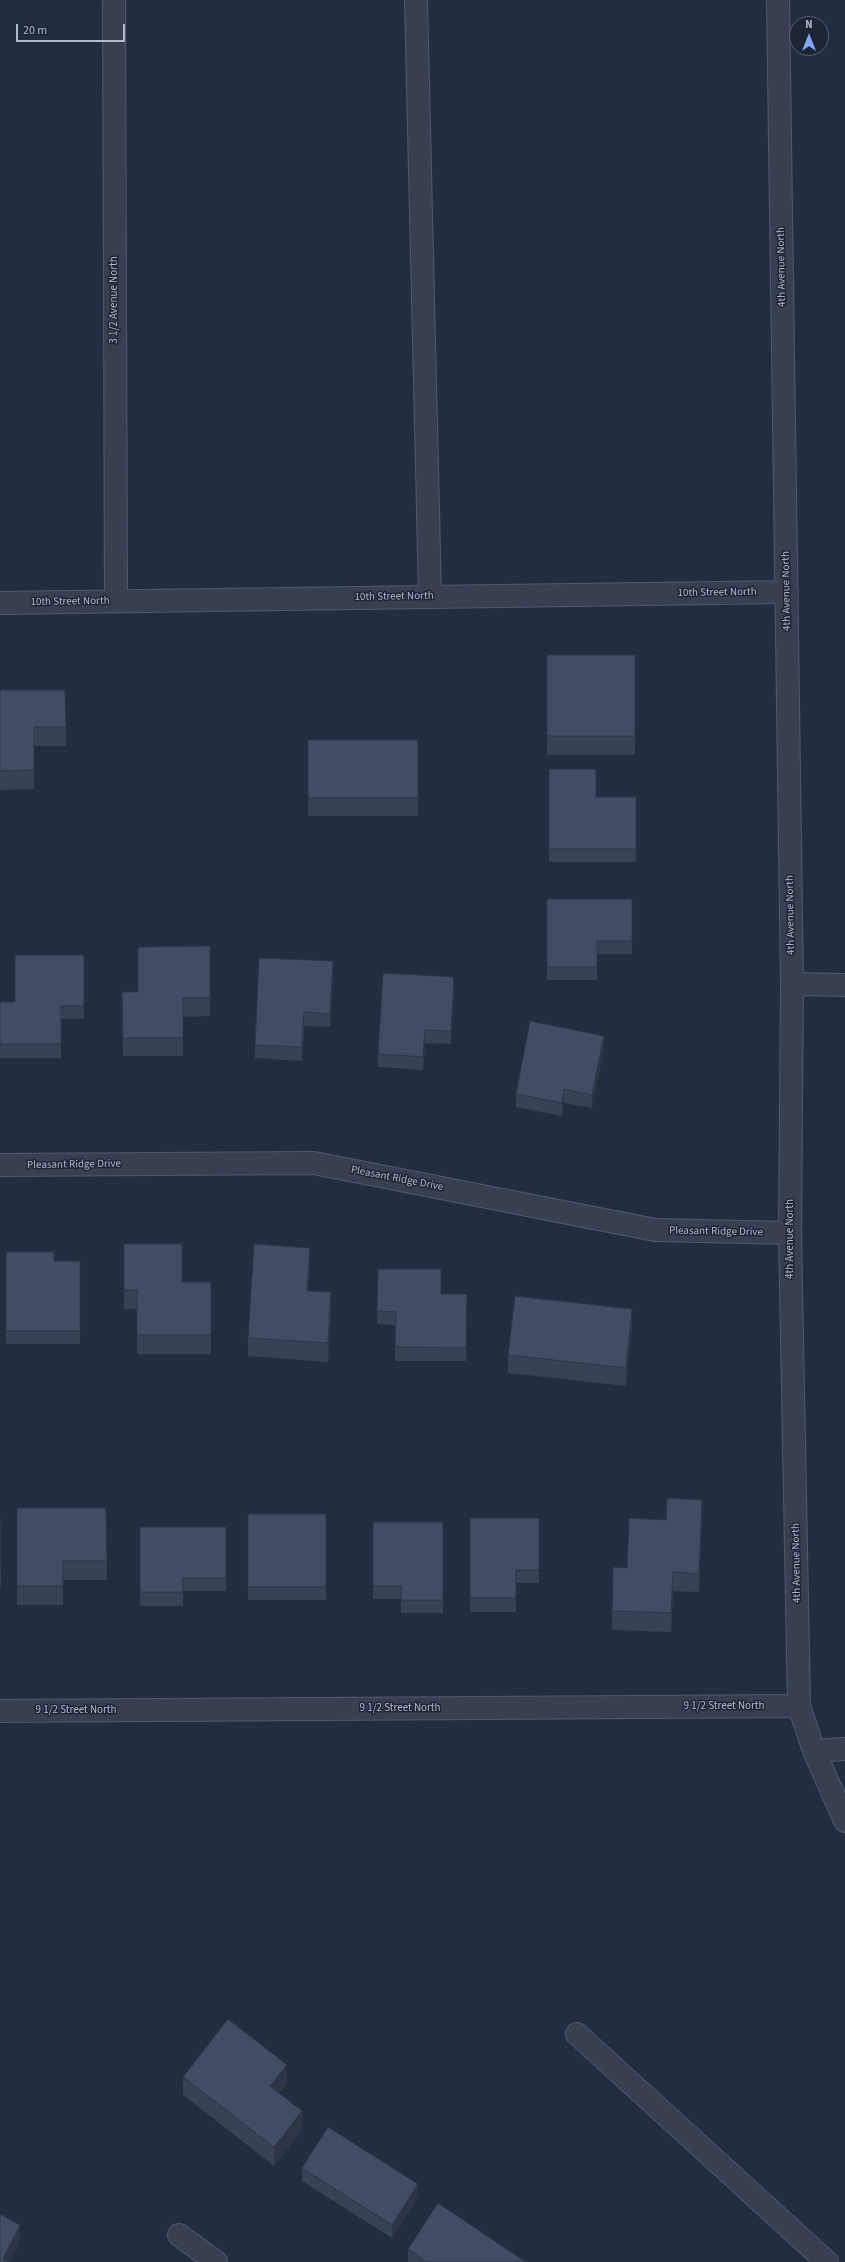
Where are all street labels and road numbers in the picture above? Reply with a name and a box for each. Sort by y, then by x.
street label: 4th Avenue North [775,227,789,307]
street label: 3 1/2 Avenue North [108,256,122,344]
street label: 4th Avenue North [780,551,794,631]
street label: 10th Street North [677,586,757,600]
street label: 10th Street North [354,590,434,604]
street label: 10th Street North [30,595,110,609]
street label: 4th Avenue North [784,875,798,955]
street label: Pleasant Ridge Drive [27,1158,121,1172]
street label: Pleasant Ridge Drive [350,1164,444,1194]
street label: 4th Avenue North [784,1199,798,1279]
street label: Pleasant Ridge Drive [669,1225,763,1239]
street label: 4th Avenue North [790,1523,804,1603]
street label: 9 1/2 Street North [683,1700,765,1714]
street label: 9 1/2 Street North [359,1702,441,1716]
street label: 9 1/2 Street North [35,1704,117,1718]

